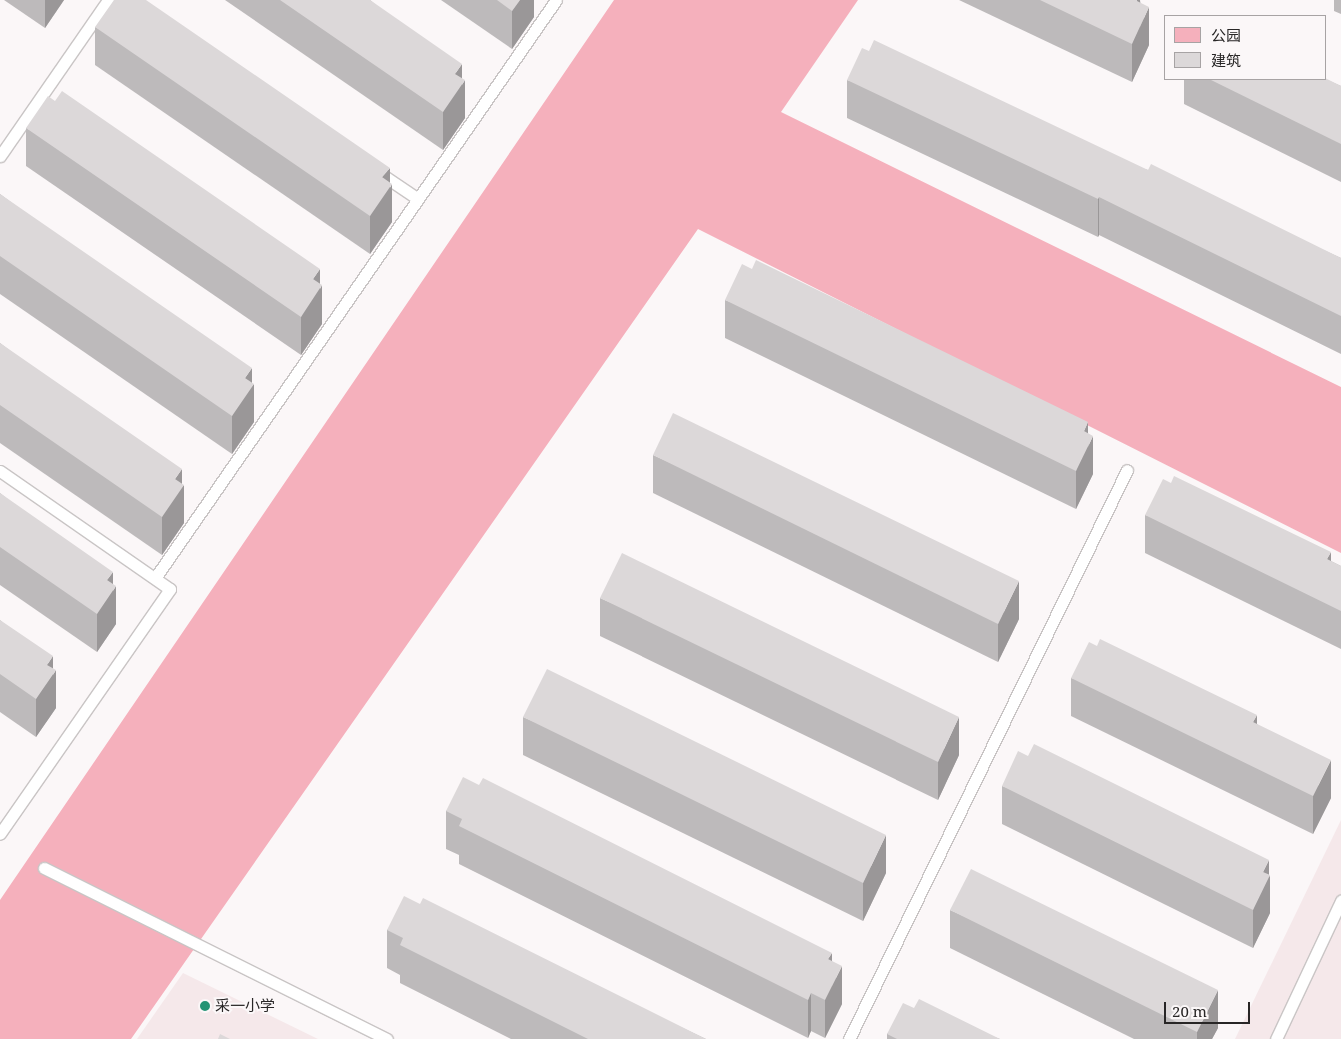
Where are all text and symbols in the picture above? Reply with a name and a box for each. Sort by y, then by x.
legend [1164,15,1326,80]
text: 公园 [1211,25,1241,45]
text: 建筑 [1211,50,1241,70]
scale bar [1166,992,1252,1024]
place label: 采一小学 [215,997,275,1015]
marker: 采一小学 [199,1000,211,1012]
text: 20 m [1172,1001,1207,1021]

